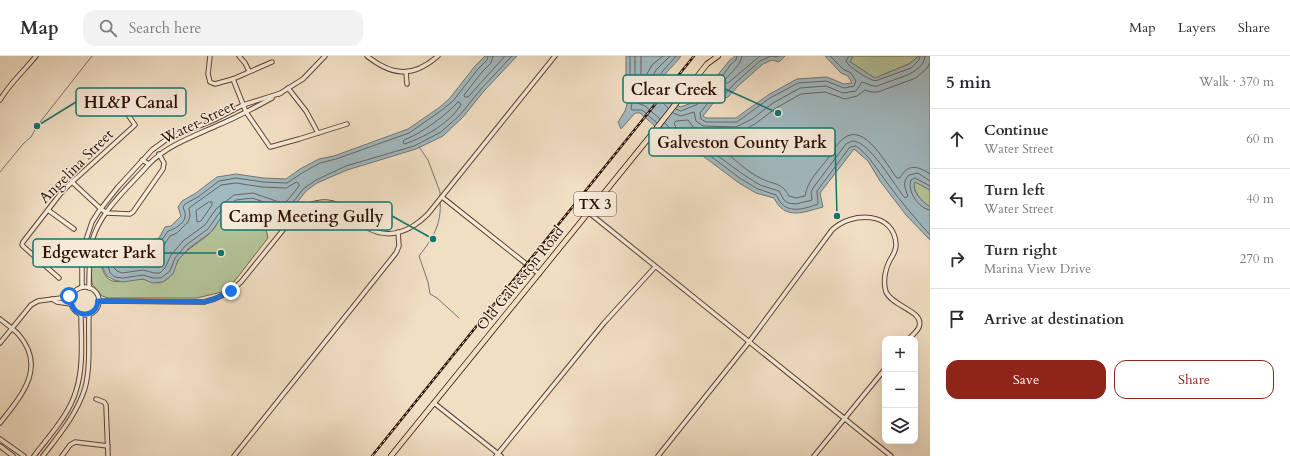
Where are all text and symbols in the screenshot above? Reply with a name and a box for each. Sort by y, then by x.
search box [83,10,363,46]
text: Map [20,15,59,41]
icon: search [97,17,119,39]
text: Search here [129,18,201,38]
text: Map [1129,18,1156,37]
text: Layers [1178,18,1216,37]
text: Share [1238,18,1270,37]
text: 5 min [946,71,991,94]
text: Walk · 370 m [1199,73,1274,91]
callout: Clear Creek [623,75,725,103]
text: Clear Creek [631,79,717,101]
callout: HL&P Canal [76,88,186,116]
text: HL&P Canal [84,92,179,114]
street label: Water Street [157,95,239,149]
text: Continue [984,120,1049,140]
street label: Angelina Street [34,124,118,208]
callout: Galveston County Park [649,128,835,156]
icon: ahead [946,128,968,150]
text: 60 m [1246,130,1274,148]
text: Galveston County Park [657,132,827,154]
text: Water Street [984,140,1054,158]
text: Turn left [984,180,1045,200]
icon: left [946,188,968,210]
text: 40 m [1246,190,1274,208]
road number: TX 3 [574,192,616,216]
text: Water Street [984,200,1054,218]
callout: Camp Meeting Gully [221,202,392,230]
text: Camp Meeting Gully [228,206,384,228]
street label: Old Galveston Road [472,222,568,334]
callout: Edgewater Park [33,239,164,267]
text: Turn right [984,240,1057,260]
text: Edgewater Park [42,242,156,264]
icon: right [946,248,968,270]
text: 270 m [1240,250,1274,268]
text: Marina View Drive [984,260,1091,278]
route end [222,282,240,300]
route start [60,287,78,305]
icon: arrive [946,308,968,330]
text: Arrive at destination [984,309,1124,329]
map controls [882,336,918,444]
button: + [882,336,918,372]
button: Save [946,360,1106,399]
button: Share [1114,360,1274,399]
button: − [882,372,918,408]
button: layers [882,408,918,444]

